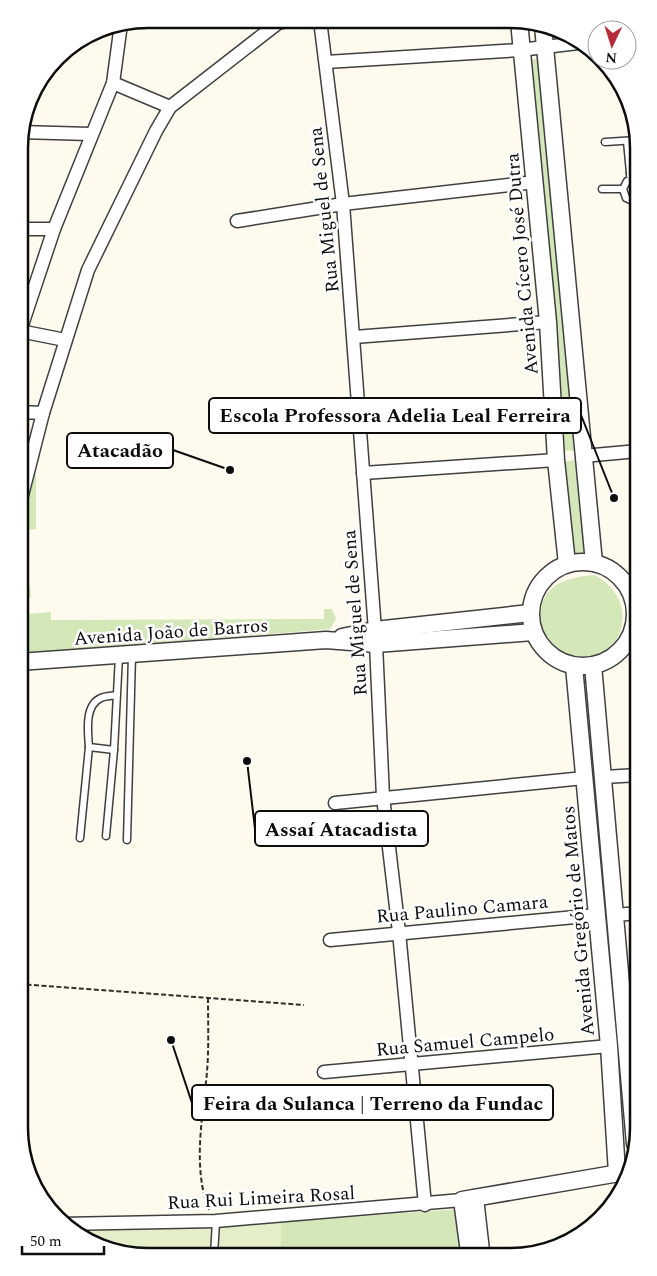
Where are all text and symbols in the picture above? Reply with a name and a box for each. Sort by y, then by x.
north arrow [587,20,637,70]
text: N [605,47,618,68]
street label: Rua Miguel de Sena [301,125,348,294]
street label: Avenida Cícero José Dutra [498,151,547,376]
callout: Escola Professora Adelia Leal Ferreira [209,398,581,433]
text: Escola Professora Adelia Leal Ferreira [219,401,571,431]
callout: Atacadão [67,433,173,468]
text: Atacadão [77,436,163,466]
street label: Rua Miguel de Sena [335,528,376,697]
street label: Avenida João de Barros [73,611,269,654]
street label: Avenida Gregório de Matos [554,805,603,1037]
callout: Assaí Atacadista [255,811,428,846]
text: Assaí Atacadista [265,815,418,845]
street label: Rua Paulino Camara [375,887,550,931]
street label: Rua Samuel Campelo [375,1020,555,1065]
callout: Feira da Sulanca | Terreno da Fundac [192,1085,553,1120]
text: Feira da Sulanca | Terreno da Fundac [203,1089,543,1119]
street label: Rua Rui Limeira Rosal [166,1179,356,1218]
scale bar [22,1224,105,1256]
text: 50 m [30,1230,62,1253]

